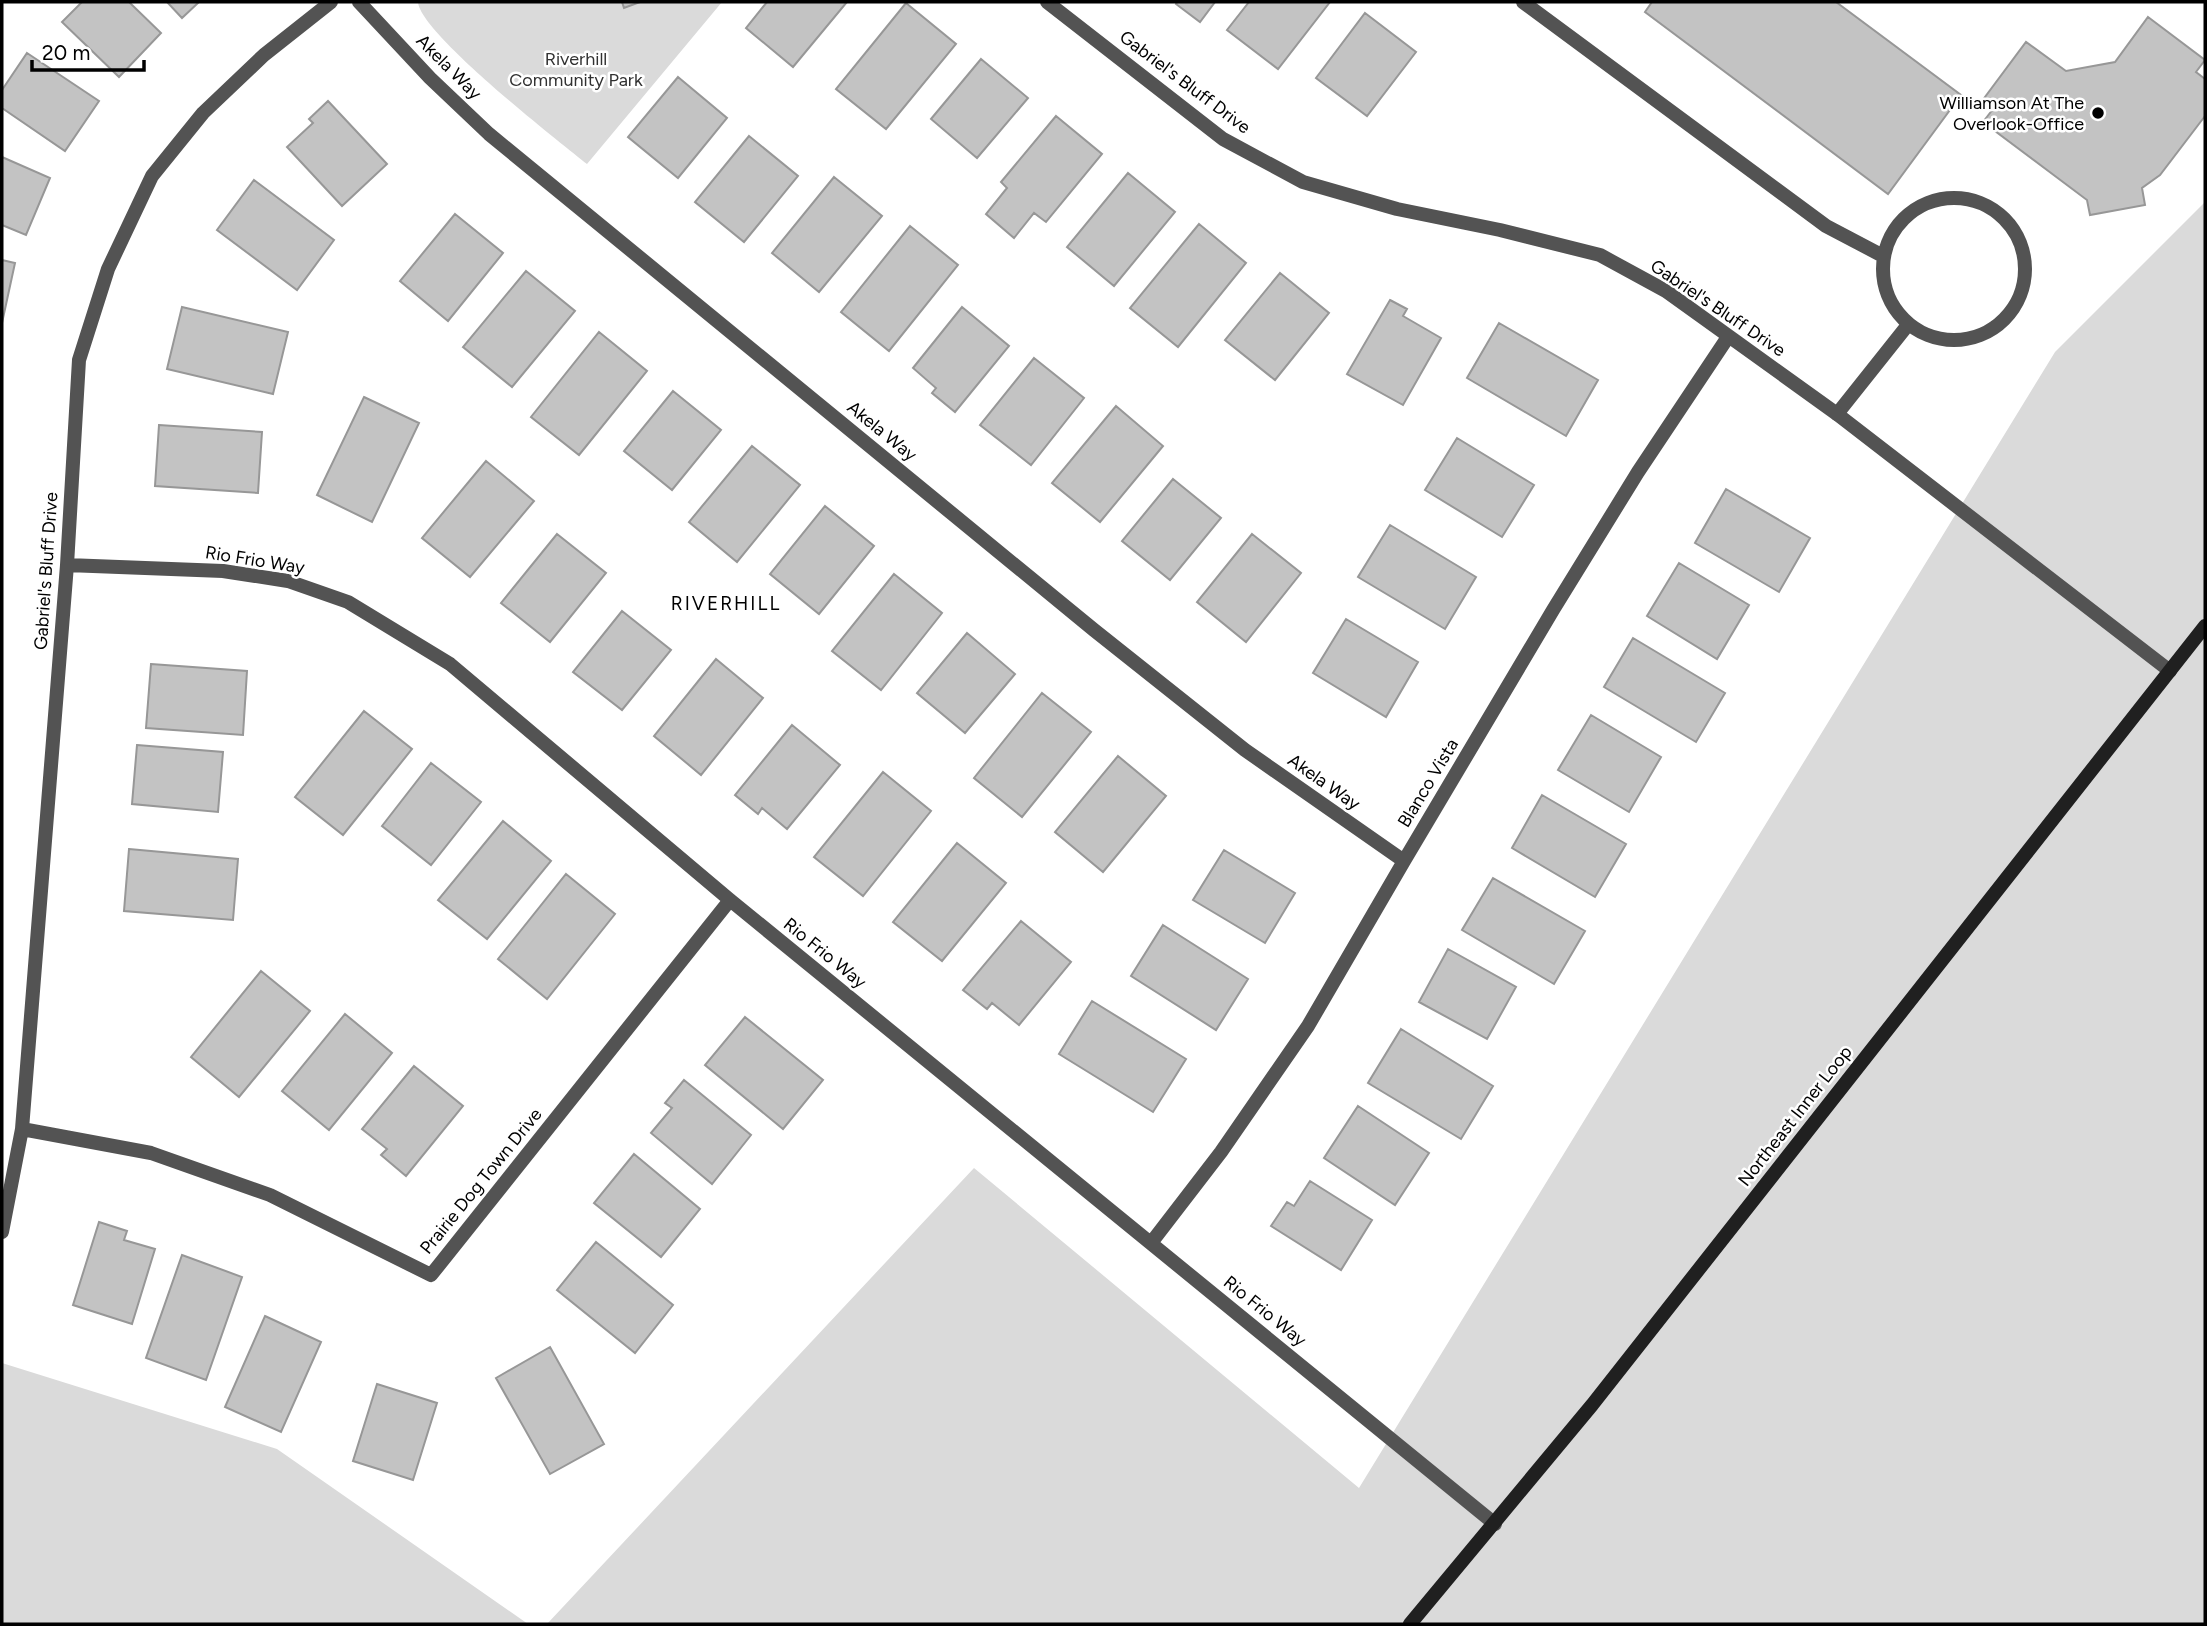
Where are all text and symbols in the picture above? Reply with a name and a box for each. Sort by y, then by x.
street label: Gabriel's Bluff Drive [1115,26,1255,139]
scale bar [32,28,144,72]
street label: Akela Way [412,30,487,105]
text: 20 m [42,40,90,65]
park label: Riverhill Community Park [509,48,643,91]
place label: Williamson At The Overlook-Office [1939,92,2084,135]
marker: Williamson At The Overlook-Office [2090,105,2106,121]
street label: Gabriel's Bluff Drive [1646,255,1790,361]
street label: Akela Way [843,396,922,466]
street label: Gabriel's Bluff Drive [30,491,63,651]
street label: Rio Frio Way [204,541,307,579]
district label: RIVERHILL [671,592,781,615]
street label: Blanco Vista [1393,735,1463,831]
street label: Akela Way [1284,749,1365,815]
street label: Rio Frio Way [779,913,871,993]
street label: Northeast Inner Loop [1733,1041,1857,1191]
street label: Prairie Dog Town Drive [415,1103,547,1258]
street label: Rio Frio Way [1219,1271,1311,1351]

